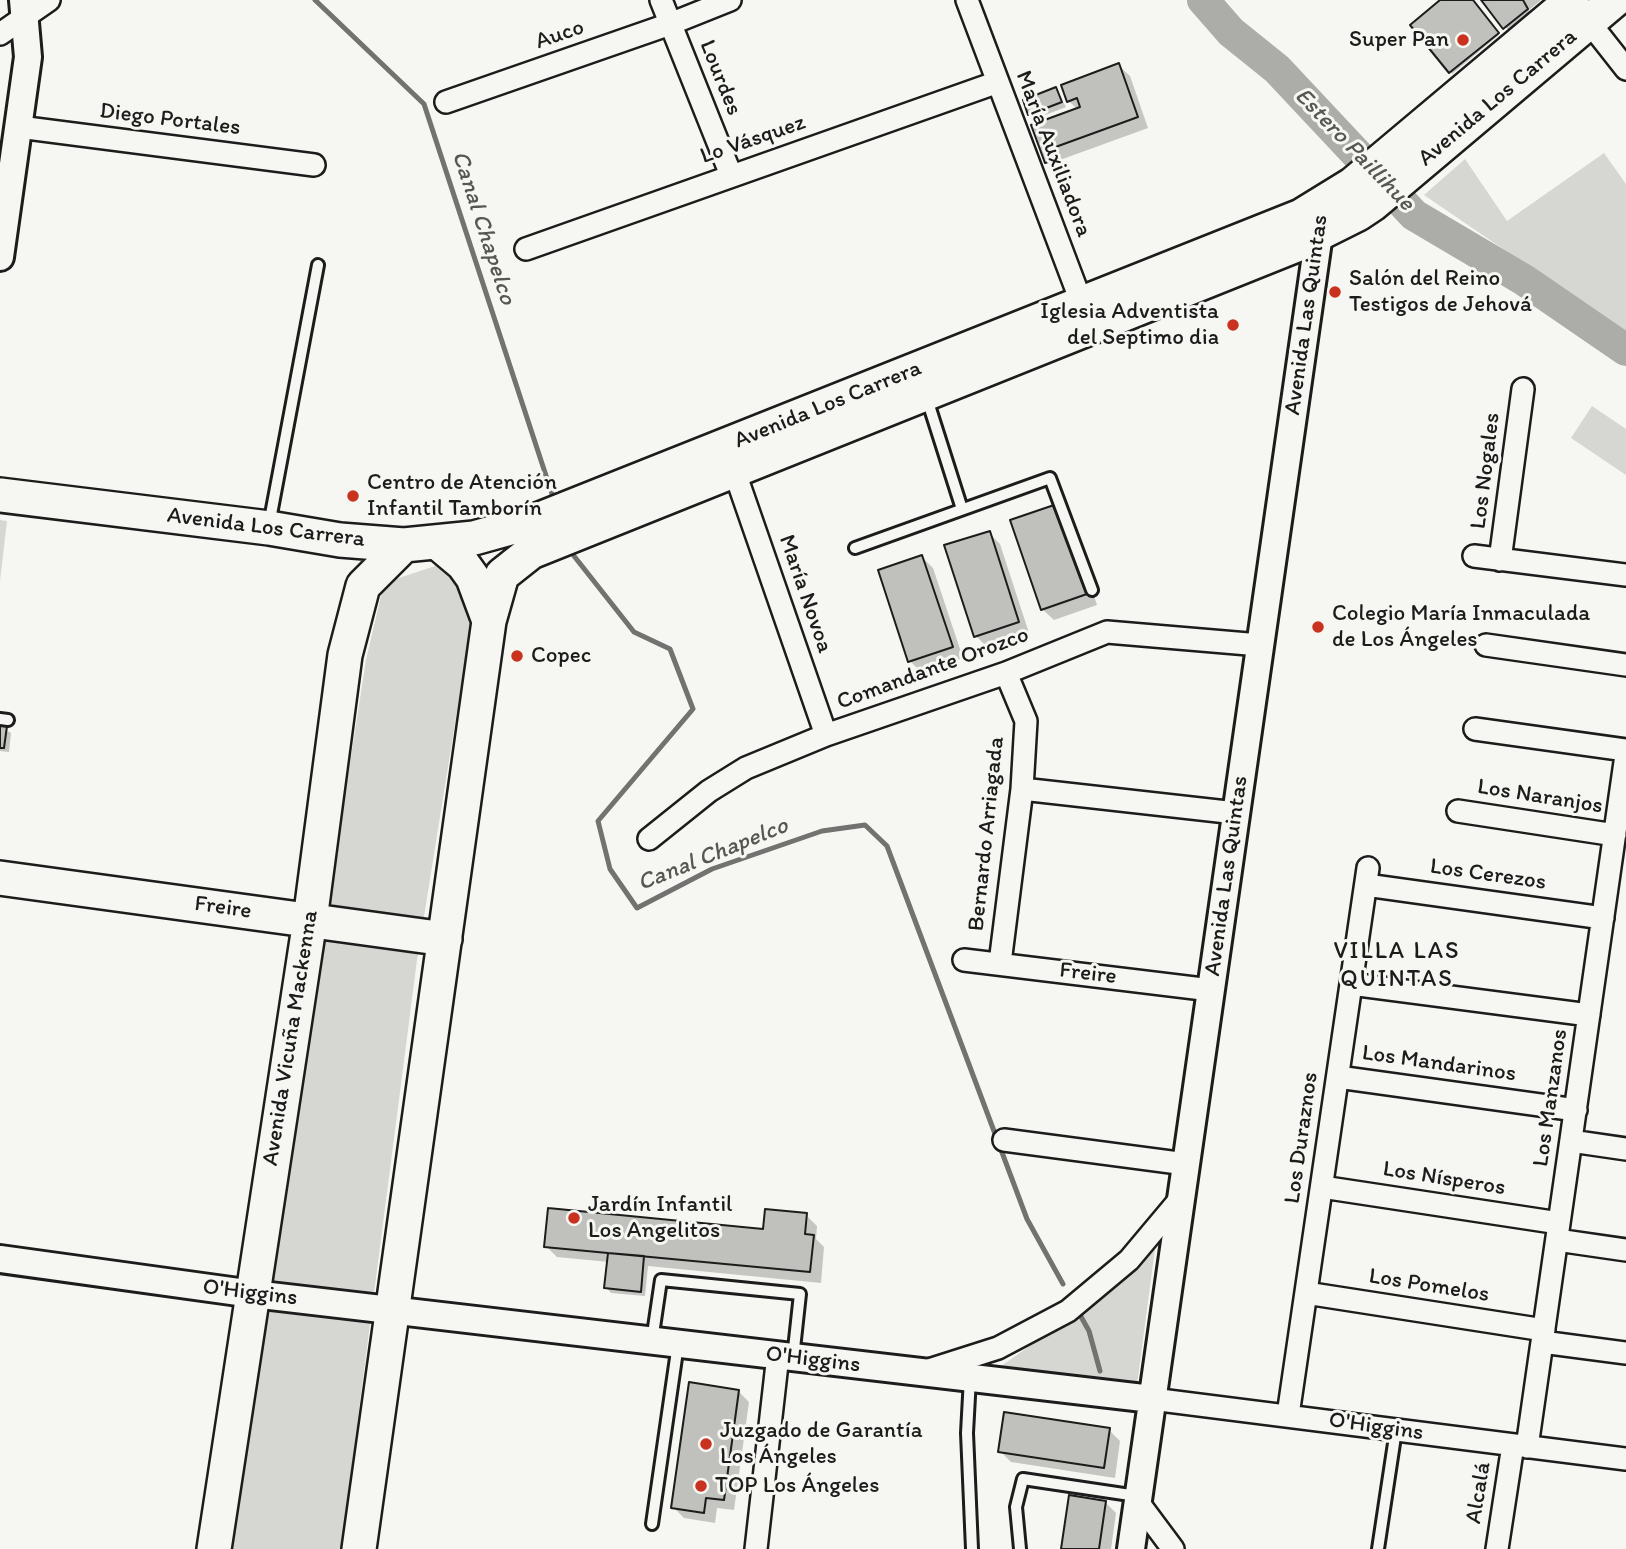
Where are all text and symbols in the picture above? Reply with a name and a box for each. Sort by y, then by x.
street label: Auco [532,14,588,56]
street label: Avenida Los Carrera [1413,23,1583,173]
place label: Super Pan [1349,26,1449,54]
marker: Super Pan [1455,32,1471,48]
street label: Lourdes [692,36,748,120]
street label: María Auxiliadora [1009,67,1097,241]
water label: Estero Paillihue [1288,82,1420,218]
street label: Diego Portales [98,98,242,142]
street label: Lo Vásquez [697,109,809,171]
water label: Canal Chapelco [445,148,521,308]
street label: Avenida Las Quintas [1279,213,1335,417]
place label: Salón del Reino Testigos de Jehová [1349,265,1532,319]
marker: Salón del Reino Testigos de Jehová [1327,284,1343,300]
place label: Iglesia Adventista del Septimo dia [1040,298,1219,352]
marker: Iglesia Adventista del Septimo dia [1225,317,1241,333]
street label: Avenida Los Carrera [731,355,925,455]
street label: Los Nogales [1465,411,1507,531]
place label: Centro de Atención Infantil Tamborín [367,469,557,523]
marker: Centro de Atención Infantil Tamborín [345,488,361,504]
street label: Avenida Los Carrera [165,502,367,554]
street label: María Novoa [772,531,838,657]
place label: Colegio María Inmaculada de Los Ángeles [1332,600,1590,654]
marker: Colegio María Inmaculada de Los Ángeles [1310,619,1326,635]
street label: Comandante Orozco [833,621,1033,717]
place label: Copec [531,642,591,670]
marker: Copec [509,648,525,664]
street label: Bernardo Arriagada [963,735,1011,933]
street label: Los Naranjos [1475,773,1605,821]
street label: Avenida Las Quintas [1199,774,1255,978]
water label: Canal Chapelco [634,812,792,898]
street label: Los Cerezos [1428,853,1548,897]
street label: Freire [193,890,253,926]
street label: Avenida Vicuña Mackenna [257,908,325,1168]
district label: VILLA LAS QUINTAS [1335,938,1459,994]
street label: Freire [1058,957,1118,991]
street label: Los Manzanos [1528,1027,1574,1169]
street label: Los Mandarinos [1360,1040,1518,1088]
street label: Los Duraznos [1279,1070,1325,1206]
street label: Los Nísperos [1381,1156,1507,1202]
place label: Jardín Infantil Los Angelitos [588,1191,733,1245]
marker: Jardín Infantil Los Angelitos [566,1210,582,1226]
street label: Los Pomelos [1367,1263,1491,1309]
street label: O'Higgins [201,1273,299,1313]
street label: O'Higgins [764,1340,862,1380]
street label: O'Higgins [1327,1407,1425,1447]
place label: Juzgado de Garantía Los Ángeles [720,1417,923,1471]
marker: Juzgado de Garantía Los Ángeles [698,1436,714,1452]
street label: Alcalá [1461,1460,1497,1526]
place label: TOP Los Ángeles [715,1472,880,1500]
marker: TOP Los Ángeles [693,1478,709,1494]

